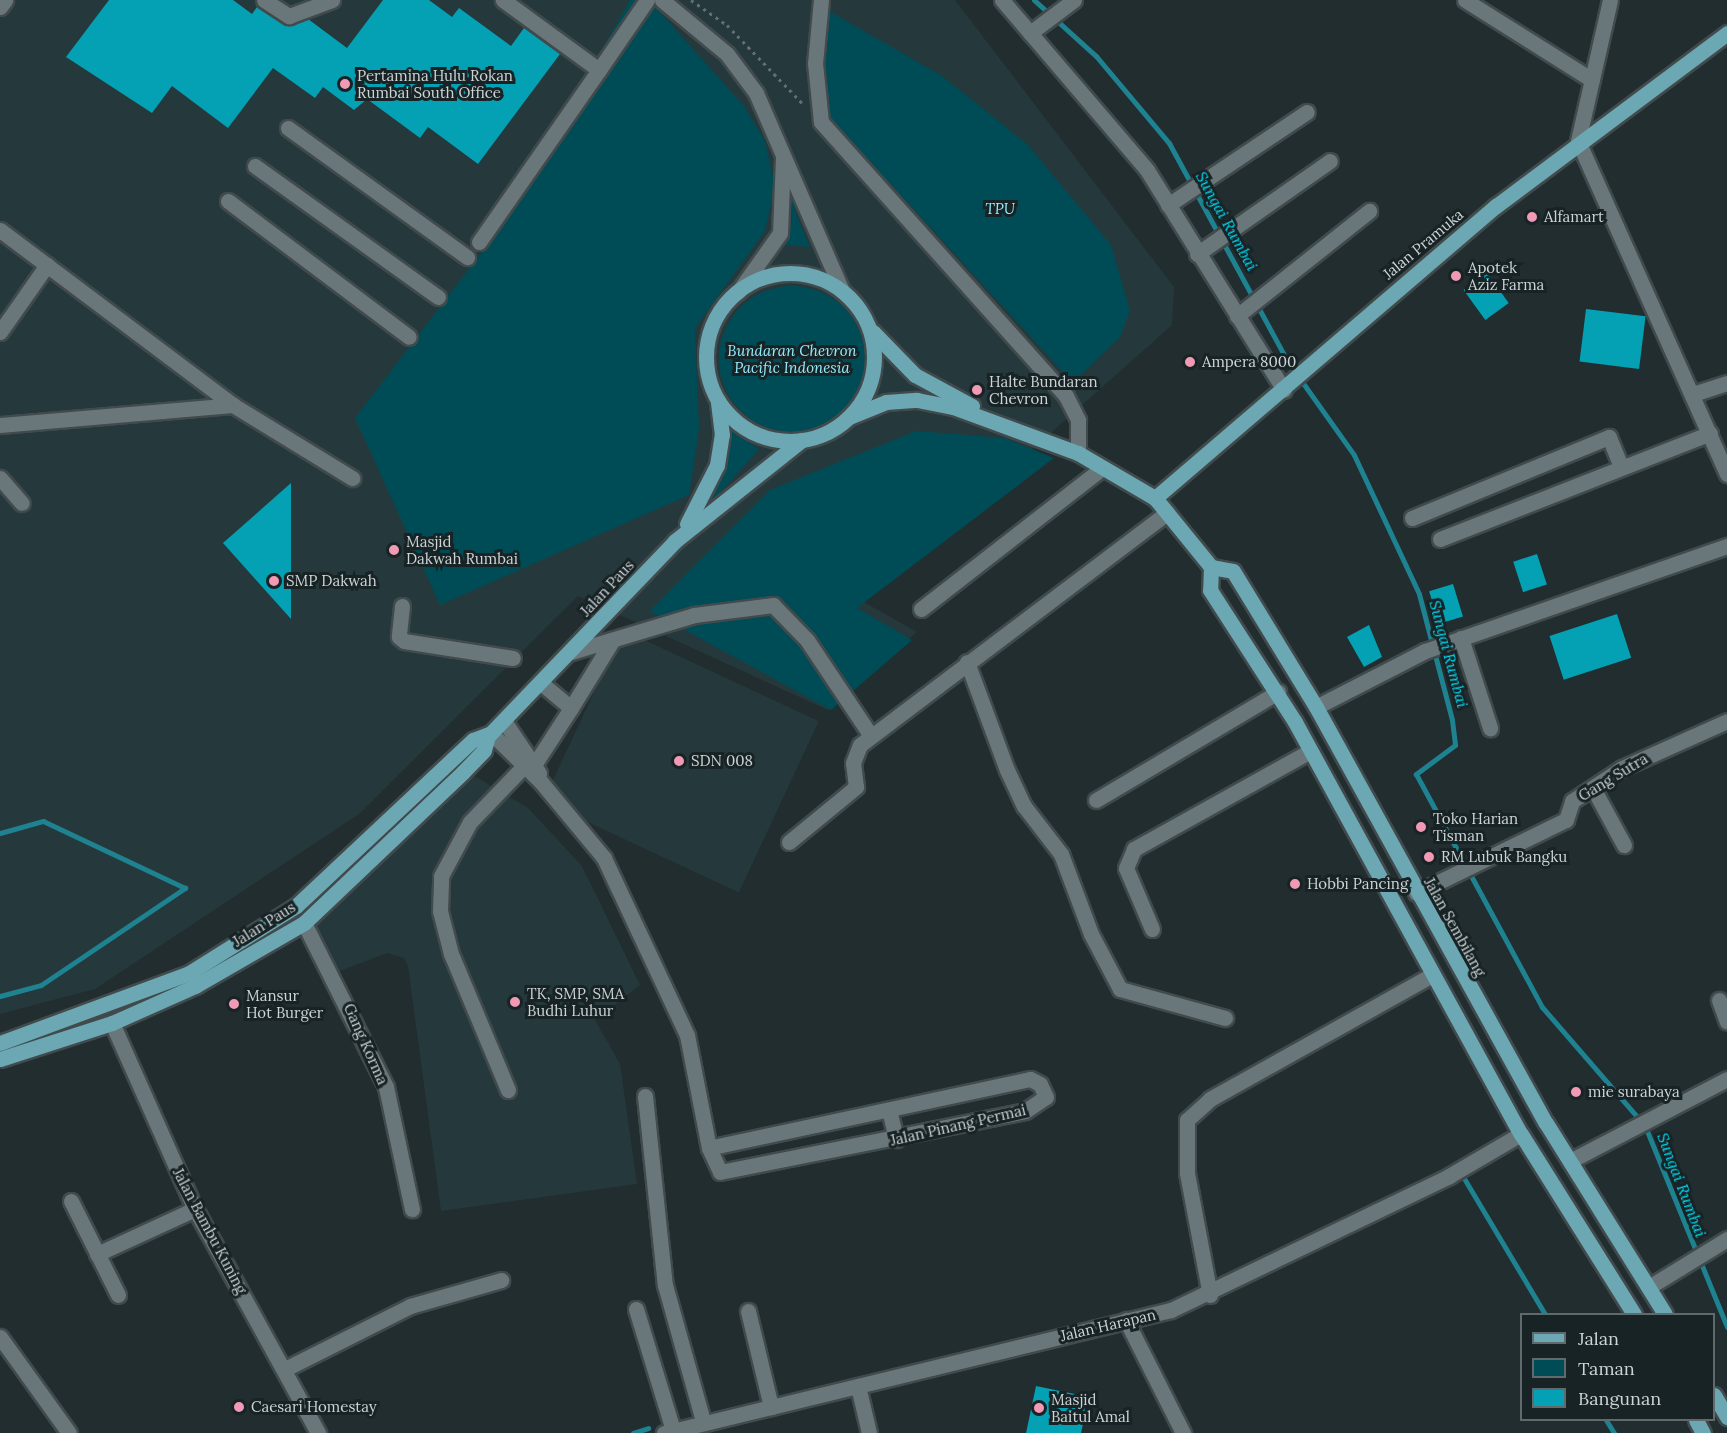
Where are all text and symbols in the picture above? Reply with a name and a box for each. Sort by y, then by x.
place label: Pertamina Hulu Rokan Rumbai South Office [357,66,513,101]
marker: Pertamina Hulu Rokan Rumbai South Office [338,77,352,91]
water label: Sungai Rumbai [1192,168,1262,274]
park label: TPU [985,200,1015,218]
street label: Jalan Pramuka [1379,205,1467,283]
place label: Alfamart [1544,208,1604,226]
marker: Alfamart [1525,210,1539,224]
place label: Apotek Aziz Farma [1468,258,1544,293]
marker: Apotek Aziz Farma [1449,269,1463,283]
park label: Bundaran Chevron Pacific Indonesia [727,341,857,376]
place label: Ampera 8000 [1202,353,1296,371]
marker: Ampera 8000 [1183,355,1197,369]
place label: Halte Bundaran Chevron [989,372,1098,407]
marker: Halte Bundaran Chevron [970,383,984,397]
place label: Masjid Dakwah Rumbai [406,532,518,567]
marker: Masjid Dakwah Rumbai [387,543,401,557]
street label: Jalan Paus [576,556,638,620]
place label: SMP Dakwah [286,572,377,590]
marker: SMP Dakwah [267,574,281,588]
water label: Sungai Rumbai [1425,598,1473,710]
street label: Gang Sutra [1575,749,1651,805]
place label: SDN 008 [691,752,753,770]
marker: SDN 008 [672,754,686,768]
place label: Toko Harian Tisman [1433,809,1518,844]
marker: Toko Harian Tisman [1414,820,1428,834]
place label: RM Lubuk Bangku [1441,848,1567,866]
marker: RM Lubuk Bangku [1422,850,1436,864]
street label: Jalan Sembilang [1420,874,1490,980]
place label: Hobbi Pancing [1307,875,1408,893]
marker: Hobbi Pancing [1288,877,1302,891]
street label: Jalan Paus [229,898,299,950]
place label: TK, SMP, SMA Budhi Luhur [527,984,624,1019]
place label: Mansur Hot Burger [246,986,323,1021]
marker: TK, SMP, SMA Budhi Luhur [508,995,522,1009]
marker: Mansur Hot Burger [227,997,241,1011]
street label: Gang Korma [340,1001,392,1087]
place label: mie surabaya [1588,1083,1680,1101]
marker: mie surabaya [1569,1085,1583,1099]
street label: Jalan Pinang Permai [889,1101,1027,1149]
water label: Sungai Rumbai [1653,1130,1711,1240]
street label: Jalan Bambu Kuning [169,1165,251,1297]
street label: Jalan Harapan [1059,1305,1157,1345]
legend [1520,1313,1715,1421]
text: Jalan [1578,1327,1619,1350]
text: Taman [1578,1357,1635,1380]
text: Bangunan [1578,1387,1661,1410]
place label: Masjid Baitul Amal [1051,1390,1130,1425]
place label: Caesari Homestay [251,1398,377,1416]
marker: Caesari Homestay [232,1400,246,1414]
marker: Masjid Baitul Amal [1032,1401,1046,1415]

